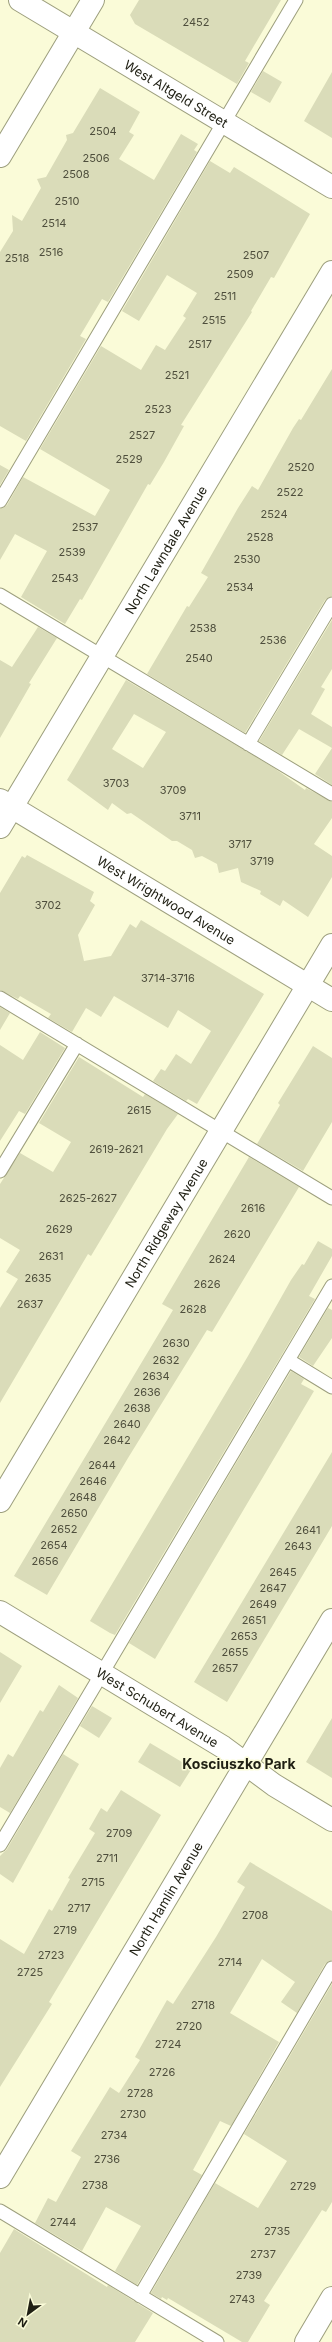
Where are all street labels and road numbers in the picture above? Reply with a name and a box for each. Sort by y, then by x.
street label: West Altgeld Street [121,56,231,131]
street label: North Lawndale Avenue [121,483,210,617]
street label: West Wrightwood Avenue [94,852,238,948]
street label: North Ridgeway Avenue [121,1155,211,1290]
street label: West Schubert Avenue [93,1664,221,1750]
street label: North Hamlin Avenue [126,1839,206,1959]

